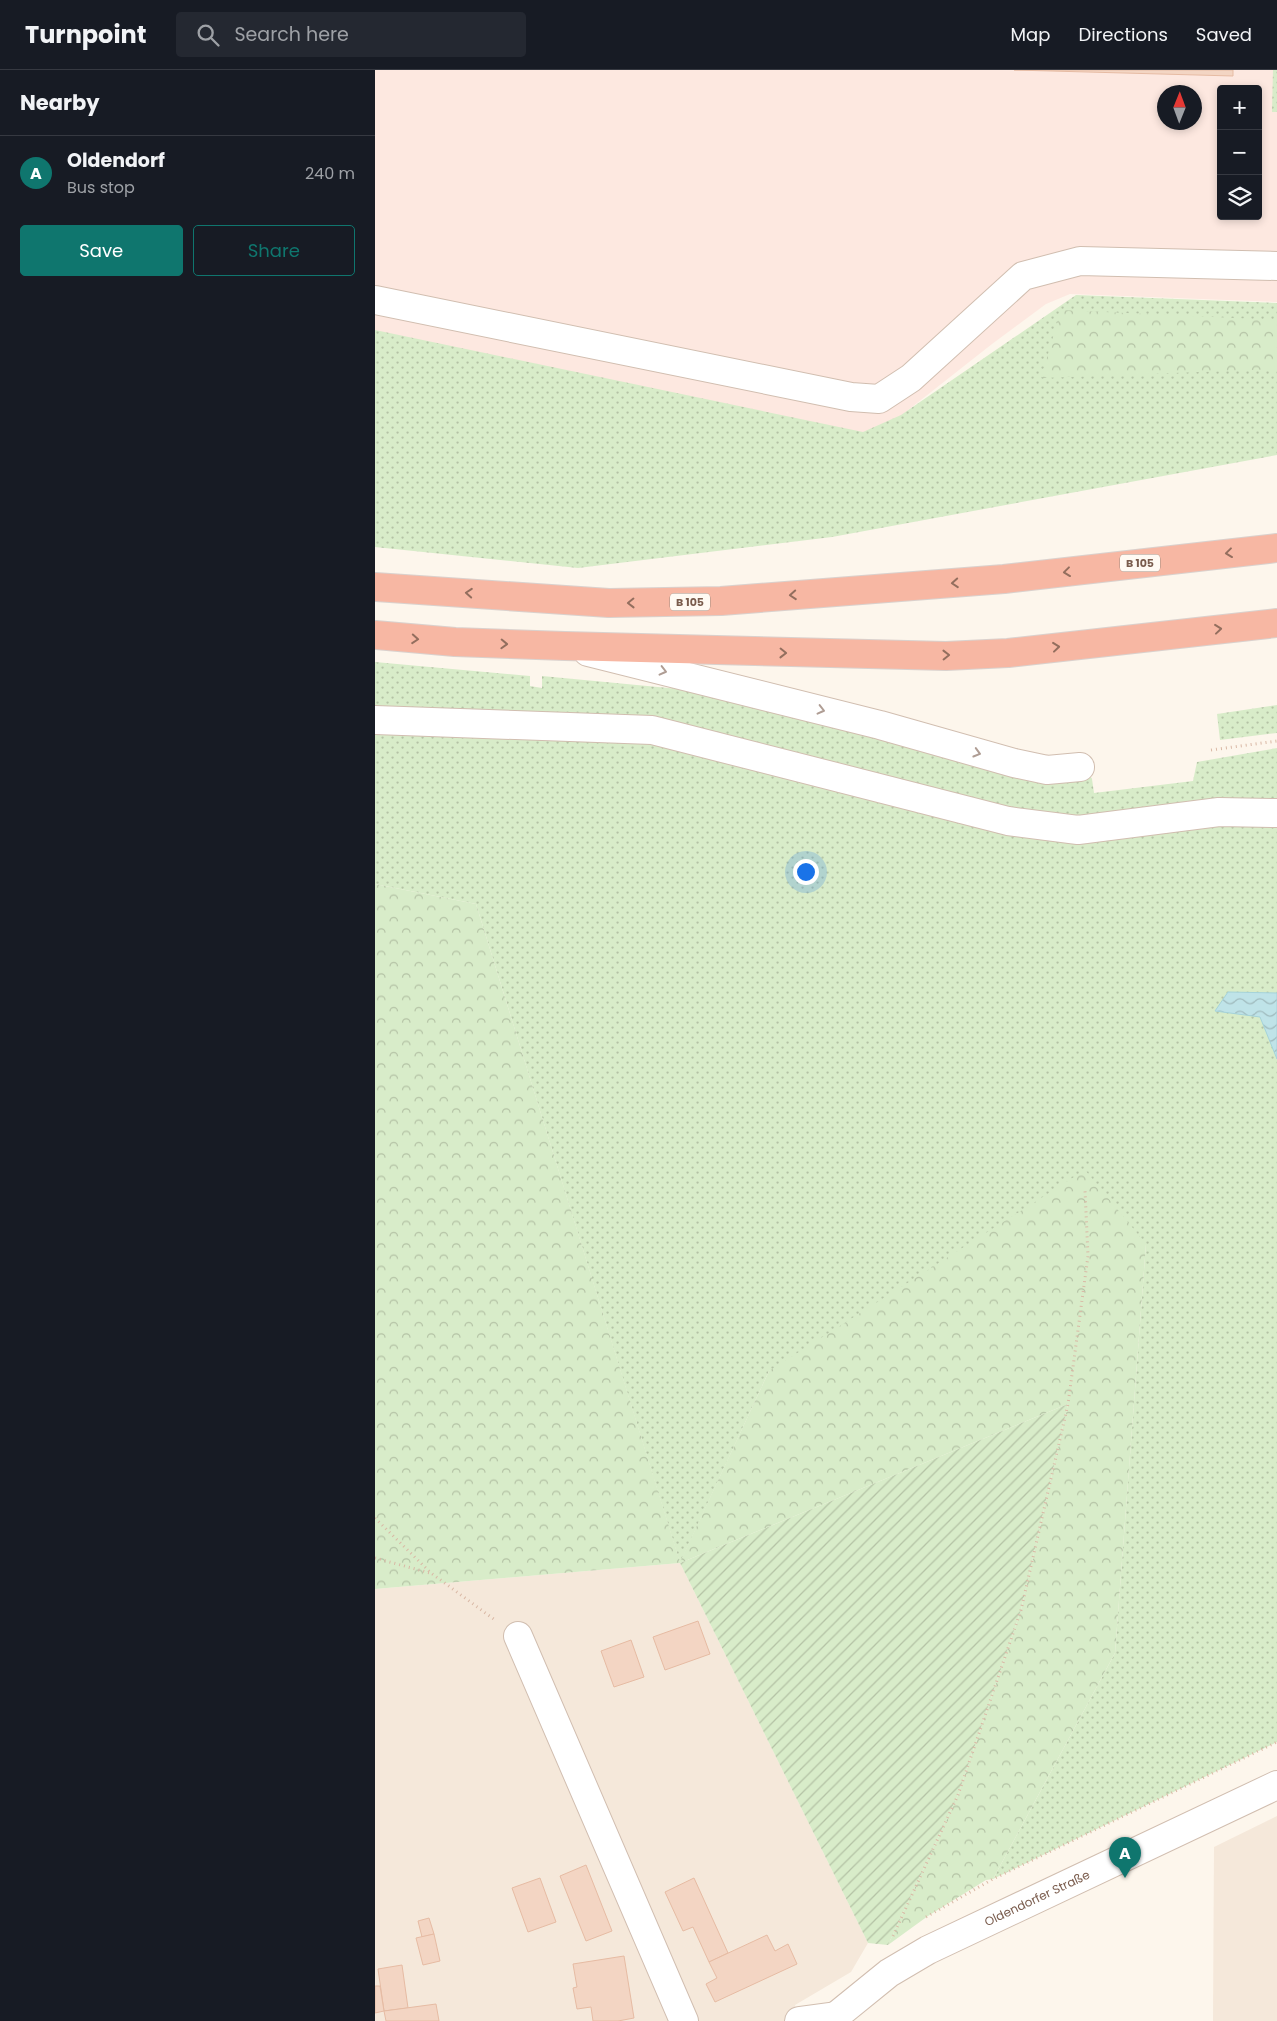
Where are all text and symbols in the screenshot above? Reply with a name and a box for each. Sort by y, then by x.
search box [176,12,526,57]
text: Turnpoint [25,18,146,51]
icon: search [194,21,222,49]
text: Search here [234,21,349,48]
text: Map [1011,22,1050,47]
text: Directions [1078,22,1168,47]
text: Saved [1196,22,1252,47]
north arrow [1157,85,1202,130]
map controls [1217,85,1262,220]
button: + [1217,85,1262,130]
text: Nearby [20,88,100,117]
button: − [1217,130,1262,175]
text: Oldendorf [67,147,165,174]
text: A [30,162,42,185]
text: 240 m [305,162,355,185]
button: layers [1217,175,1262,220]
text: Bus stop [67,176,135,199]
button: Save [20,225,183,276]
button: Share [193,225,355,276]
one-way arrow [1224,547,1232,558]
road number: B 105 [1120,554,1160,572]
one-way arrow [1063,566,1071,577]
one-way arrow [951,577,959,588]
one-way arrow [464,588,472,599]
one-way arrow [789,590,797,601]
road number: B 105 [670,594,710,610]
one-way arrow [627,598,634,608]
one-way arrow [1214,624,1222,635]
one-way arrow [411,634,419,645]
one-way arrow [500,639,508,649]
one-way arrow [1053,642,1061,653]
one-way arrow [780,647,788,658]
one-way arrow [942,650,950,660]
one-way arrow [658,665,667,676]
one-way arrow [816,704,825,715]
one-way arrow [973,747,981,757]
your location [793,859,819,885]
pin: A [1109,1837,1141,1878]
street label: Oldendorfer Straße [981,1866,1092,1930]

